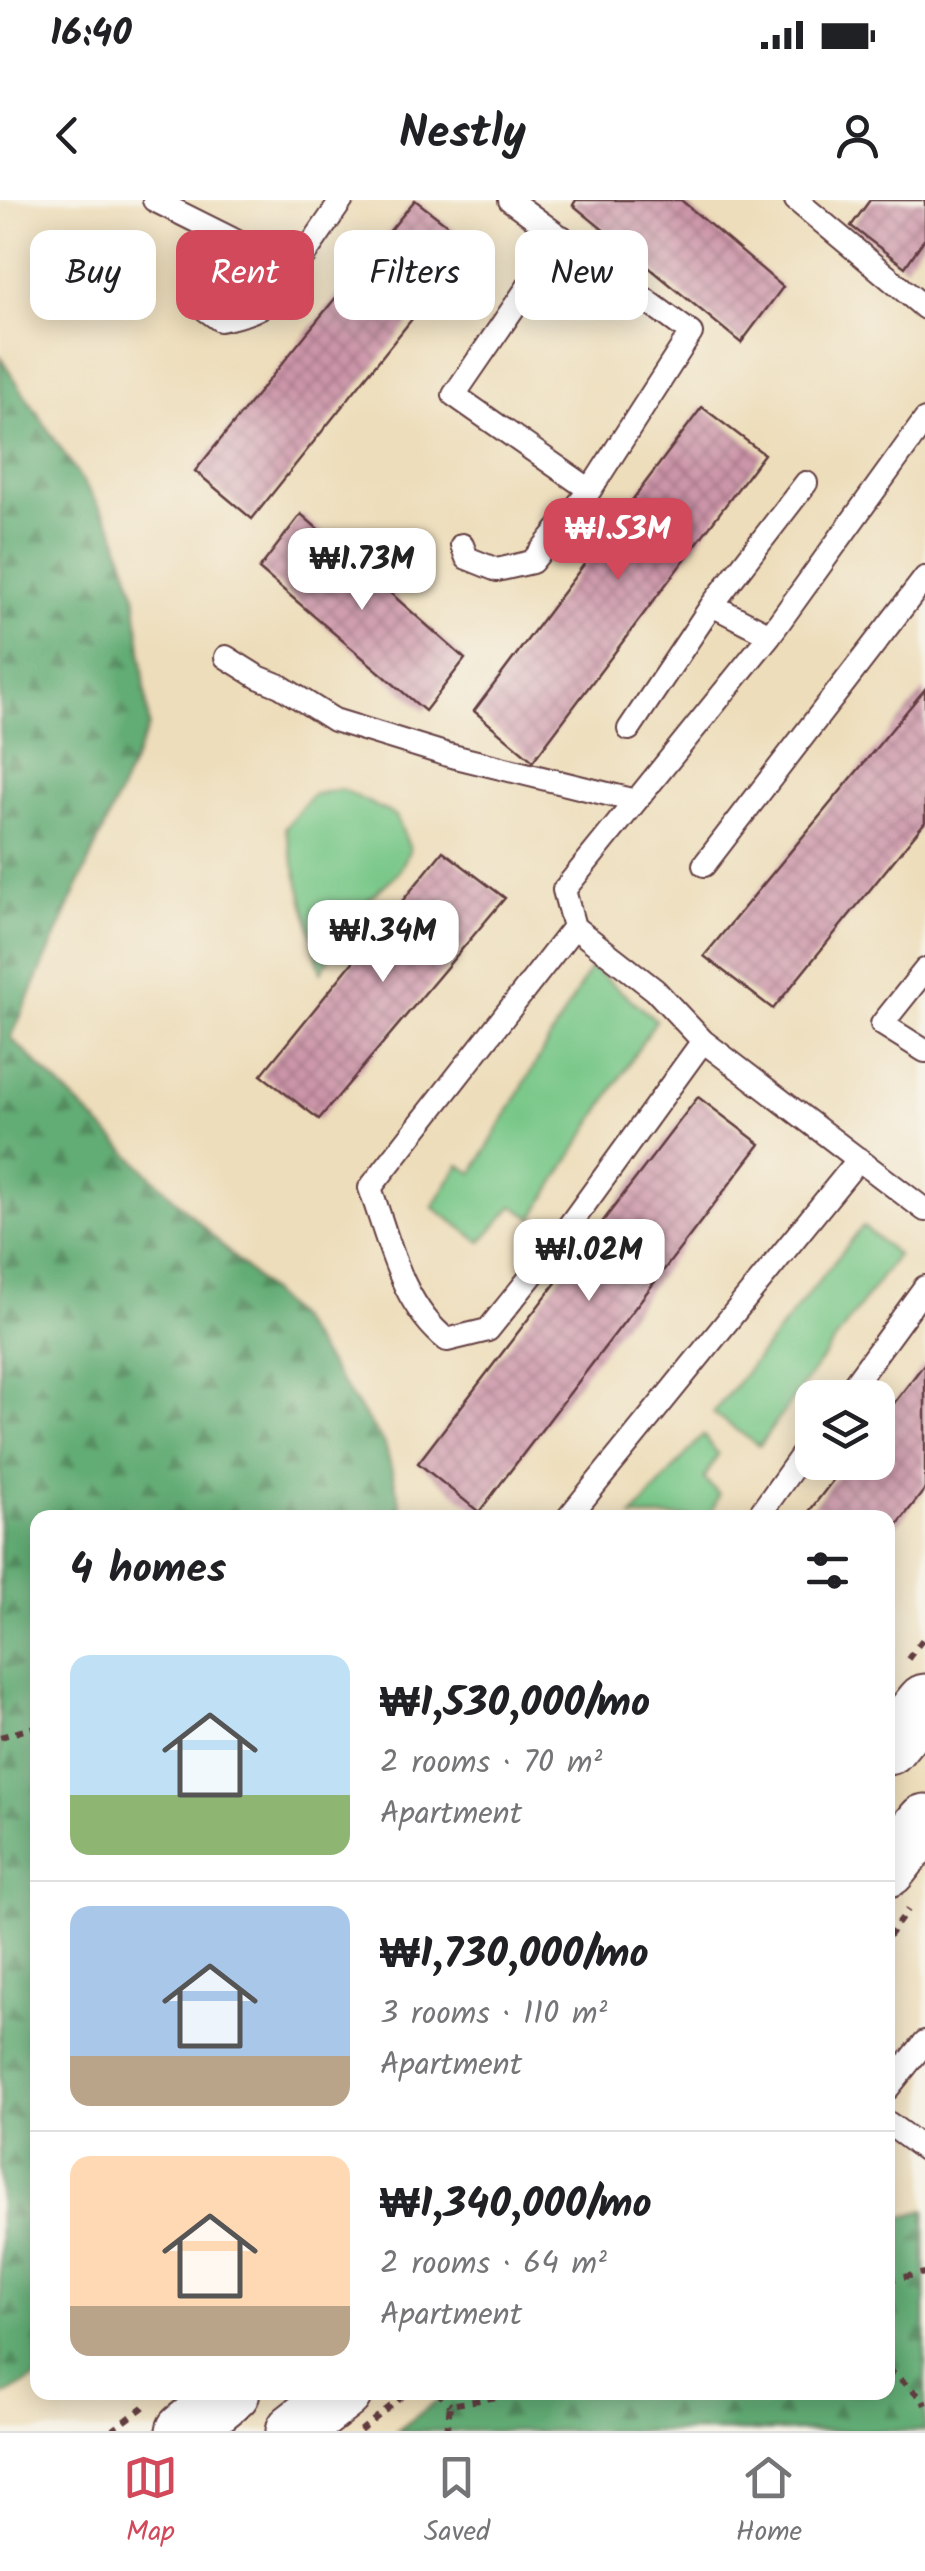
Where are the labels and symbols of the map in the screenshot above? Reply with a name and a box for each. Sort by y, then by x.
pin: ₩1.53M [537,498,699,583]
pin: ₩1.73M [281,528,443,613]
pin: ₩1.34M [302,900,464,985]
pin: ₩1.02M [508,1219,670,1304]

